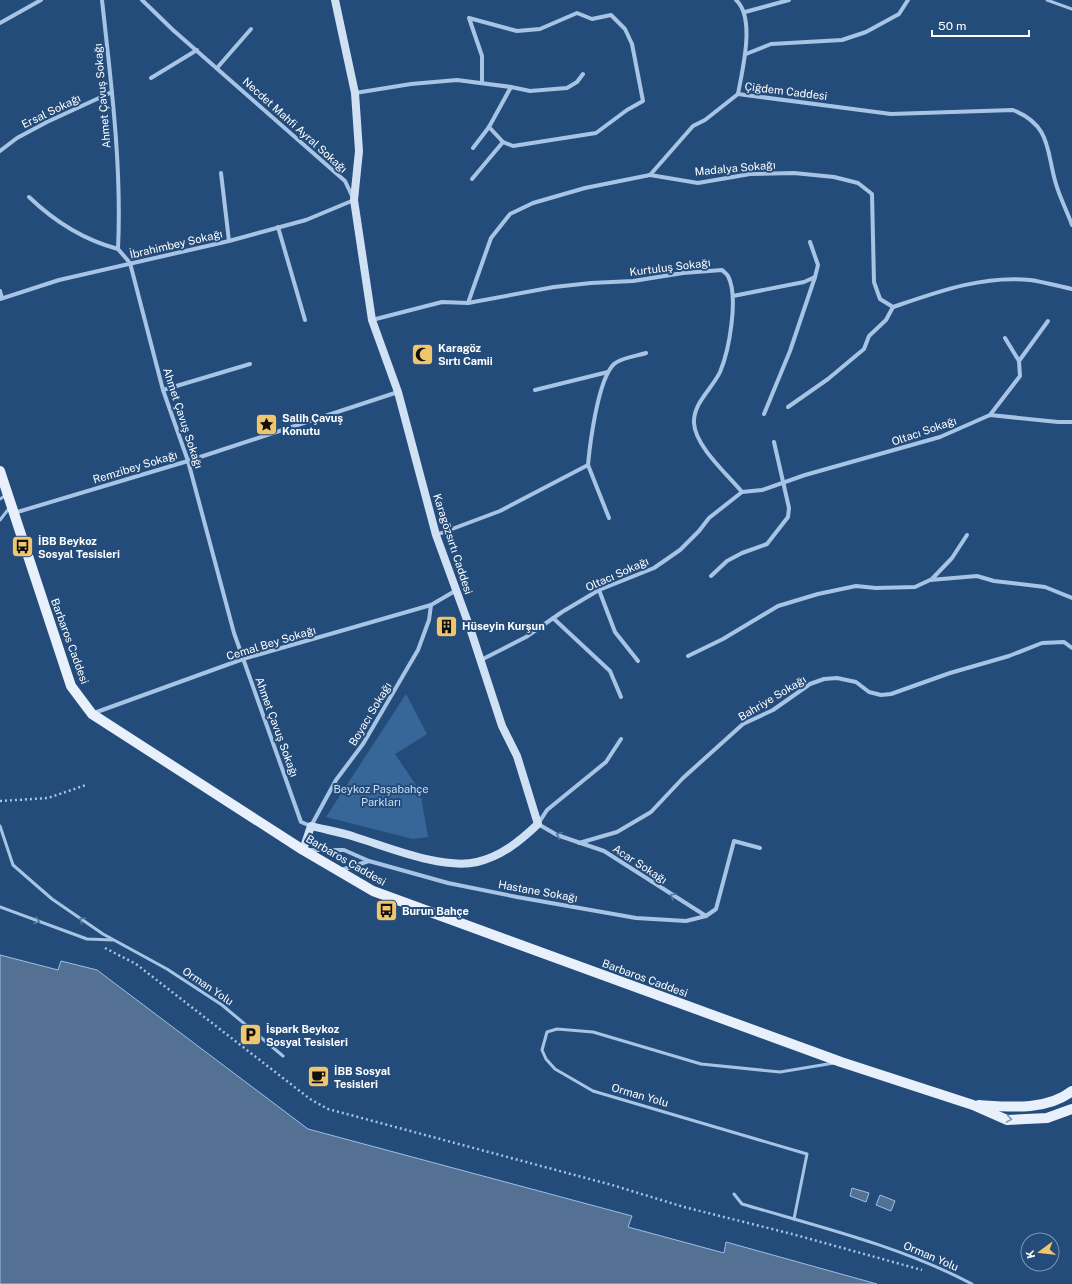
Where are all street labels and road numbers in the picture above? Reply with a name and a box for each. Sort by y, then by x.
street label: Ahmet Çavuş Sokağı [91,43,114,149]
street label: Necdet Mahfi Ayral Sokağı [240,75,350,175]
street label: Çiğdem Caddesi [744,80,828,103]
street label: Ersal Sokağı [20,92,82,130]
street label: Madalya Sokağı [694,158,776,178]
street label: İbrahimbey Sokağı [128,226,224,261]
street label: Kurtuluş Sokağı [629,256,711,279]
street label: Ahmet Çavuş Sokağı [160,366,205,470]
street label: Oltacı Sokağı [890,414,958,448]
street label: Remzibey Sokağı [91,448,179,486]
street label: Karagözsırtı Caddesi [431,492,475,596]
street label: Oltacı Sokağı [584,555,650,593]
street label: Barbaros Caddesi [49,597,91,685]
street label: Cemal Bey Sokağı [225,624,317,662]
street label: Bahriye Sokağı [736,673,808,723]
street label: Ahmet Çavuş Sokağı [252,675,301,779]
street label: Boyacı Sokağı [346,680,394,748]
street label: Barbaros Caddesi [304,832,388,888]
street label: Acar Sokağı [611,842,669,886]
street label: Hastane Sokağı [497,878,579,904]
street label: Barbaros Caddesi [601,957,689,999]
street label: Orman Yolu [180,965,236,1007]
street label: Orman Yolu [610,1081,670,1109]
street label: Orman Yolu [902,1239,960,1273]

